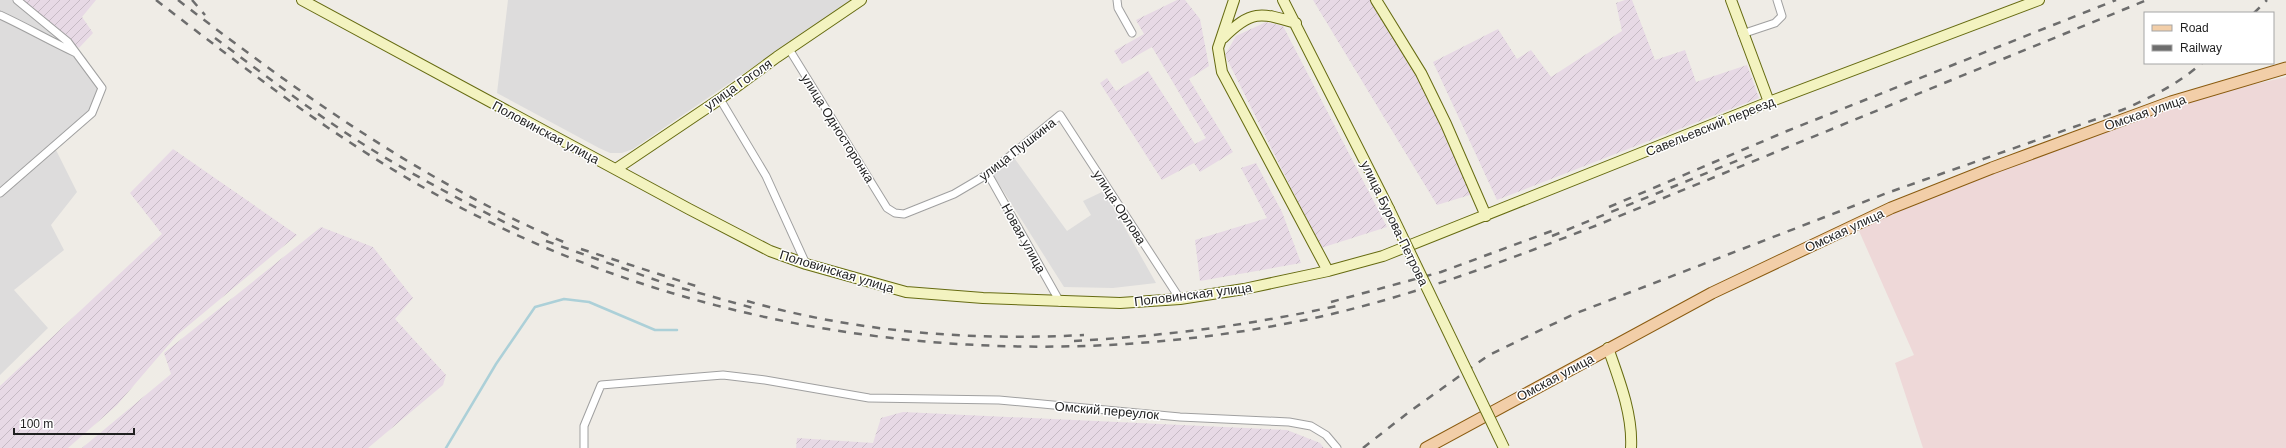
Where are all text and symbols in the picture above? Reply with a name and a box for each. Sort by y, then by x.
legend [2144,12,2274,64]
text: Road [2180,21,2209,35]
text: Railway [2180,41,2222,55]
street label: улица Гоголя [702,56,775,113]
street label: улица Односторонка [798,71,878,186]
street label: Омская улица [2102,91,2189,133]
street label: Савельевский переезд [1643,94,1777,159]
street label: Половинская улица [490,98,602,167]
street label: улица Пушкина [976,114,1059,184]
street label: улица Бурова-Петрова [1358,158,1432,289]
street label: улица Орлова [1090,167,1149,248]
street label: Новая улица [998,201,1049,276]
street label: Омская улица [1802,205,1887,255]
street label: Половинская улица [778,247,897,296]
street label: Половинская улица [1133,280,1254,309]
street label: Омская улица [1514,350,1597,404]
street label: Омский переулок [1054,398,1160,423]
scale bar [14,410,134,436]
text: 100 m [20,417,53,431]

